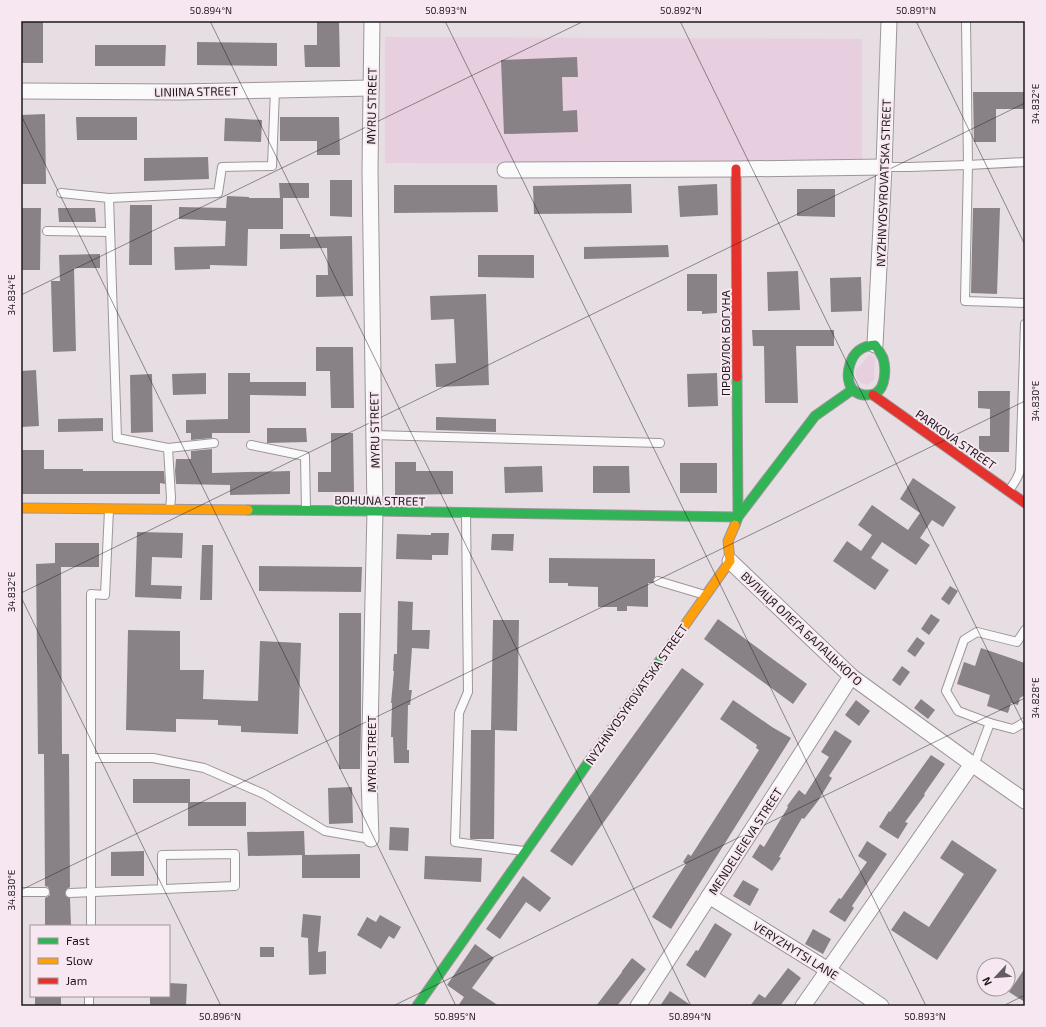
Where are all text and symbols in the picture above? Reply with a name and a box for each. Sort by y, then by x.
text: 50.894°N [190,4,232,16]
text: 50.893°N [425,4,467,16]
text: 50.892°N [660,4,702,16]
text: 50.891°N [896,4,936,16]
street label: MYRU STREET [363,67,379,145]
street label: LINIINA STREET [154,83,238,99]
text: 34.832°E [1029,83,1041,124]
street label: NYZHNYOSYROVATSKA STREET [873,99,893,267]
text: 34.834°E [5,274,17,316]
street label: ПРОВУЛОК БОГУНА [718,289,732,396]
text: 34.830°E [1029,380,1041,421]
street label: MYRU STREET [366,391,382,469]
street label: PARKOVA STREET [913,406,999,472]
street label: BOHUNA STREET [334,492,426,508]
street label: ВУЛИЦЯ ОЛЕГА БАЛАЦЬКОГО [739,568,865,688]
text: 34.832°E [5,571,17,612]
street label: NYZHNYOSYROVATSKA STREET [582,621,690,767]
text: 34.828°E [1029,677,1041,719]
street label: MYRU STREET [364,716,378,792]
street label: MENDELIEIEVA STREET [705,785,785,897]
text: 34.830°E [5,869,17,910]
street label: VERYZHYTSI LANE [751,918,842,982]
legend [30,925,170,997]
text: Fast [66,933,90,947]
text: Slow [66,953,93,967]
north arrow [976,957,1016,997]
text: Jam [66,973,87,987]
text: N [979,975,994,988]
text: 50.896°N [199,1010,241,1022]
text: 50.895°N [434,1010,476,1022]
text: 50.894°N [669,1010,711,1022]
text: 50.893°N [904,1010,946,1022]

